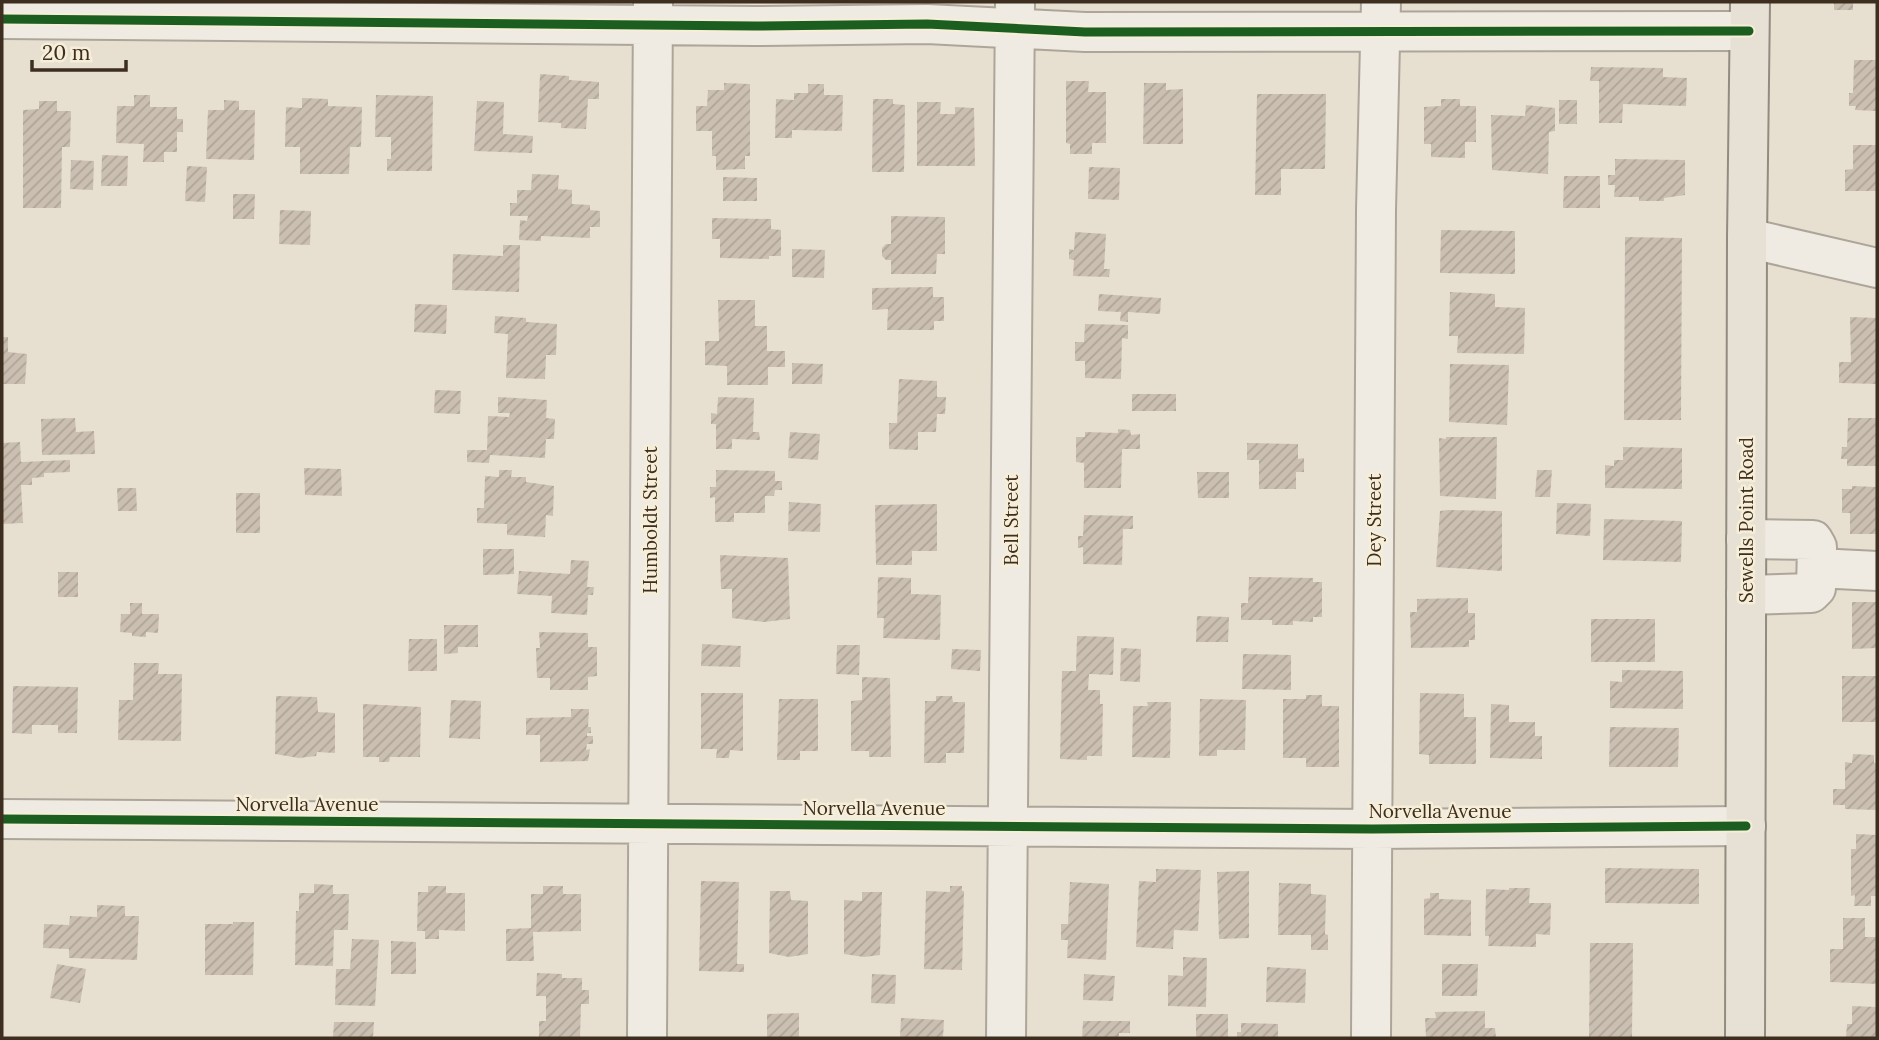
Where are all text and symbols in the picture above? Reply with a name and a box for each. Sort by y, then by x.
scale bar [32,28,126,72]
text: 20 m [42,39,91,66]
street label: Sewells Point Road [1734,437,1758,603]
street label: Humboldt Street [638,446,662,594]
street label: Dey Street [1362,473,1386,567]
street label: Bell Street [999,474,1023,566]
street label: Norvella Avenue [235,792,379,816]
street label: Norvella Avenue [802,796,946,820]
street label: Norvella Avenue [1368,799,1512,823]

